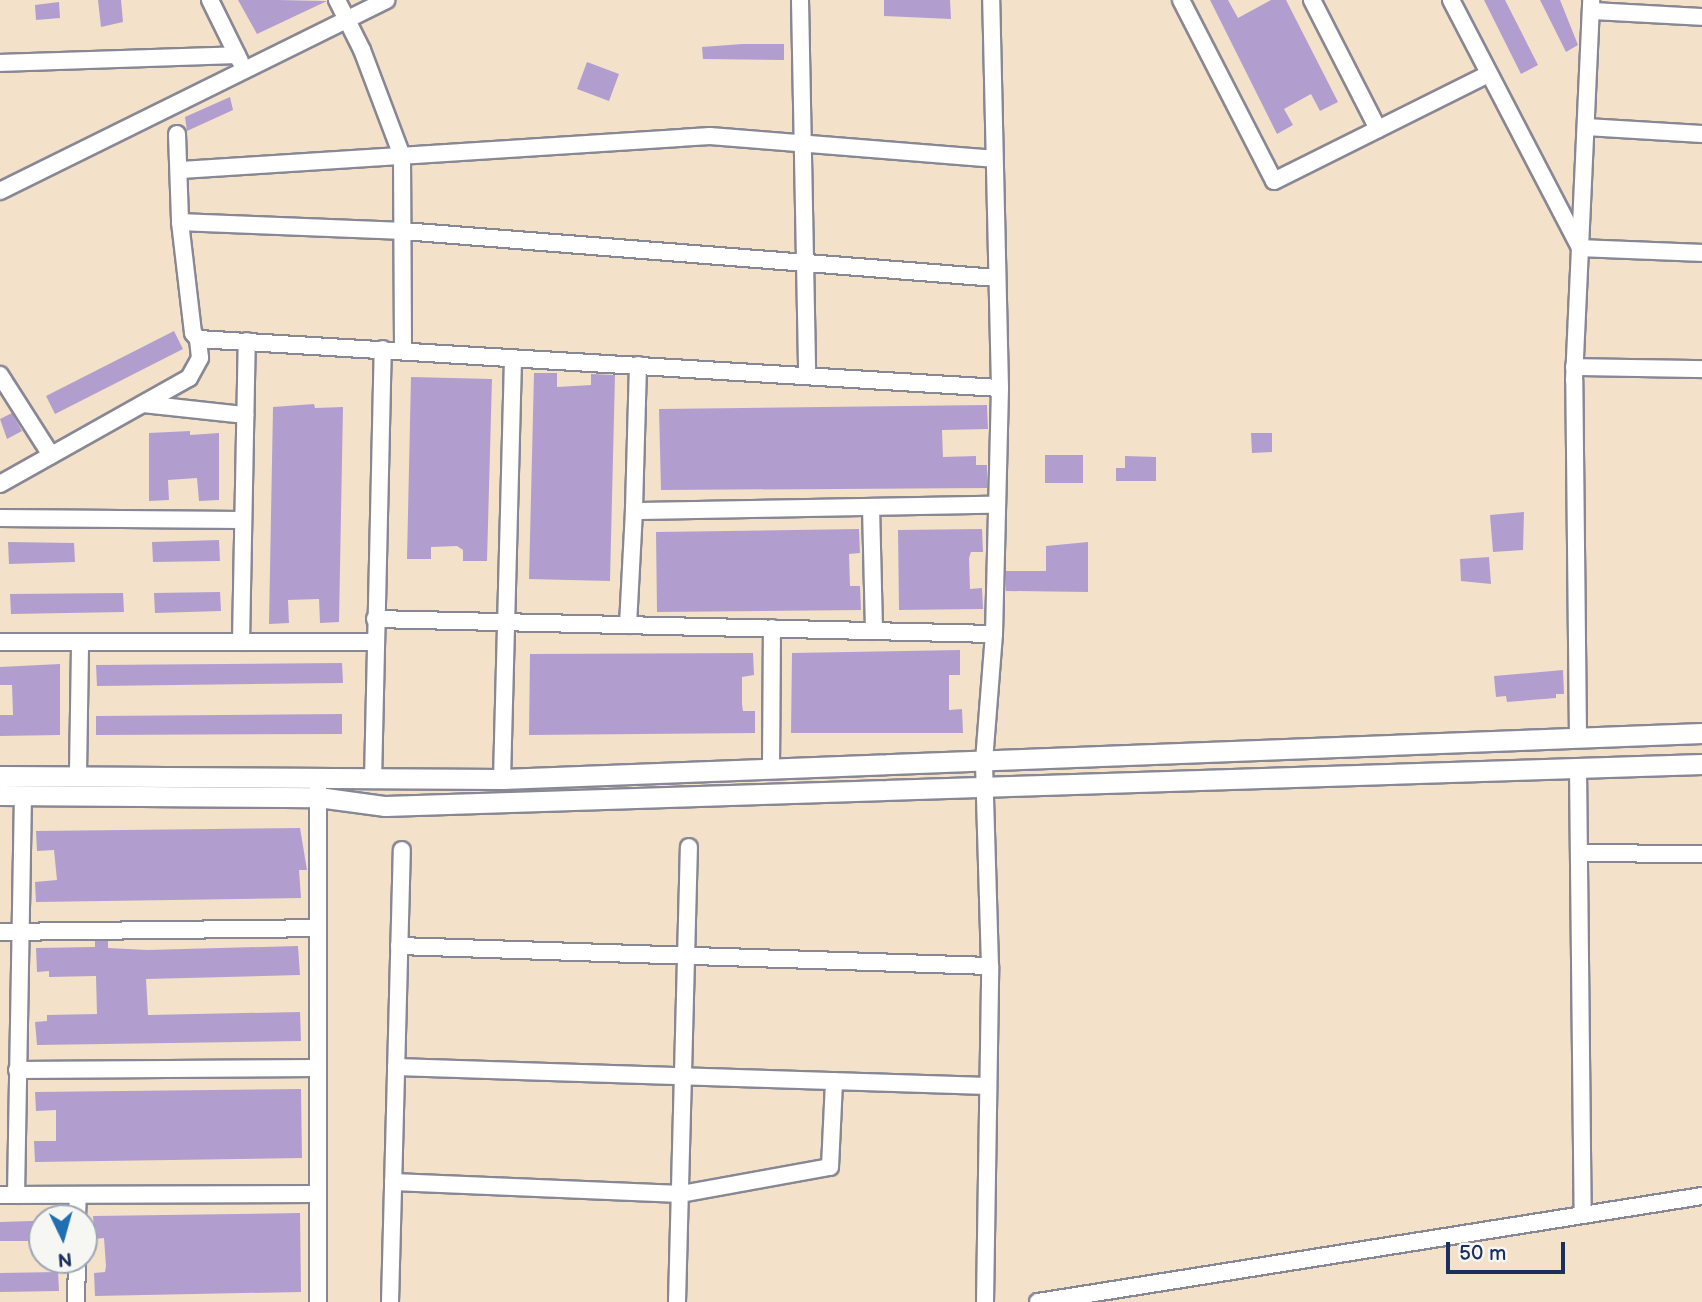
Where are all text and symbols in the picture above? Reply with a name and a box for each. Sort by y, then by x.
north arrow [28,1204,98,1274]
scale bar [1450,1228,1569,1272]
text: 50 m [1459,1241,1506,1266]
text: N [57,1246,73,1271]

